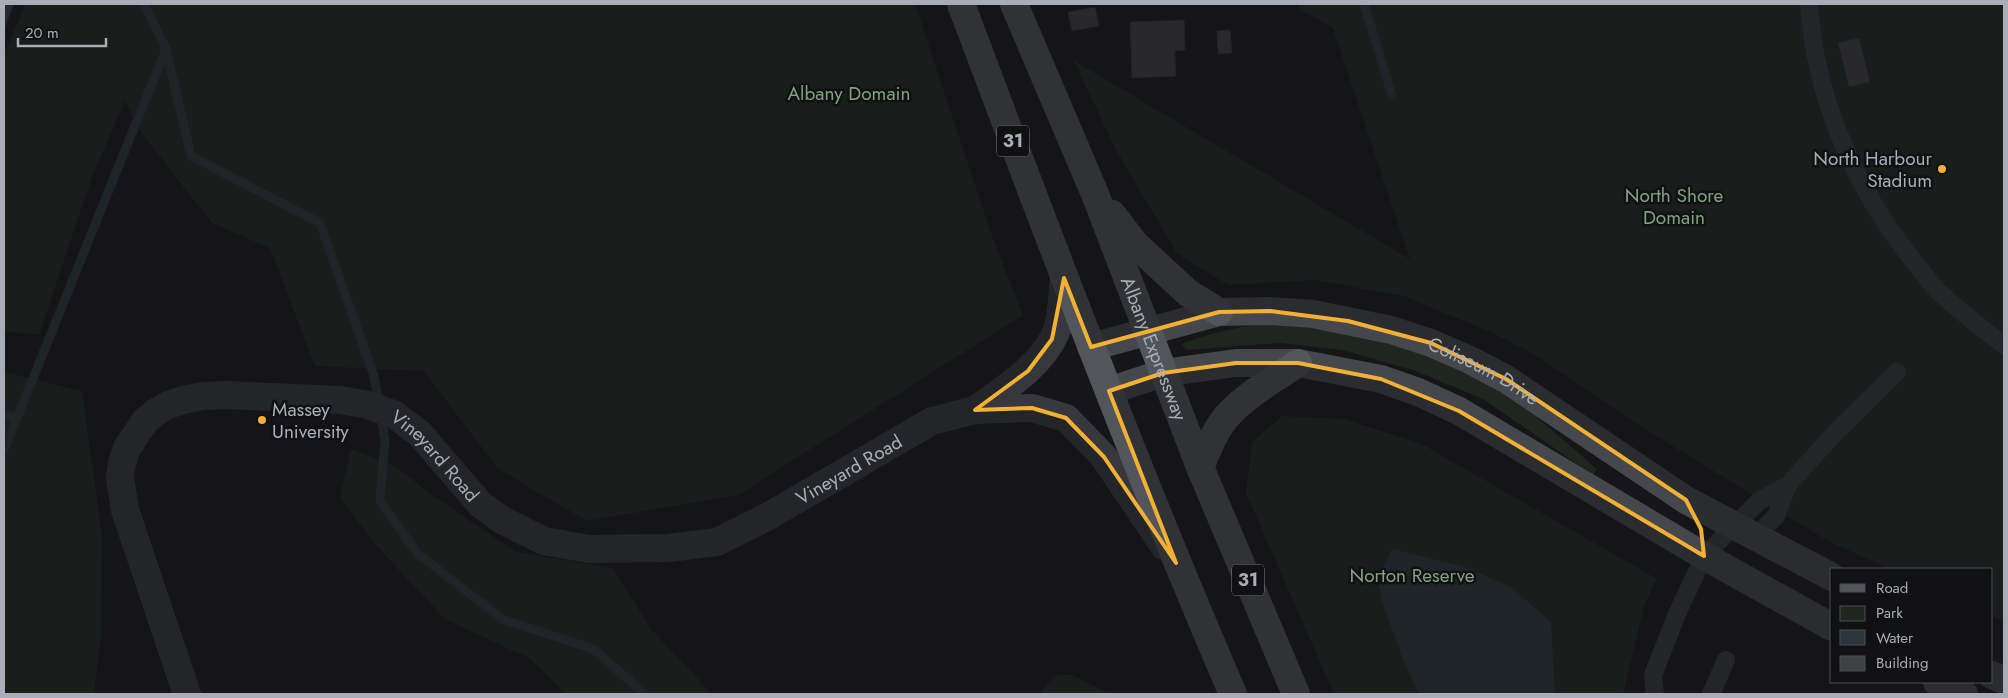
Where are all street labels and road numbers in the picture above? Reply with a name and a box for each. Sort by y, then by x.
road number: 31 [997,125,1029,156]
street label: Albany Expressway [1114,273,1194,425]
street label: Coliseum Drive [1424,330,1545,412]
street label: Vineyard Road [385,403,485,508]
street label: Vineyard Road [791,428,907,511]
road number: 31 [1232,564,1264,596]

